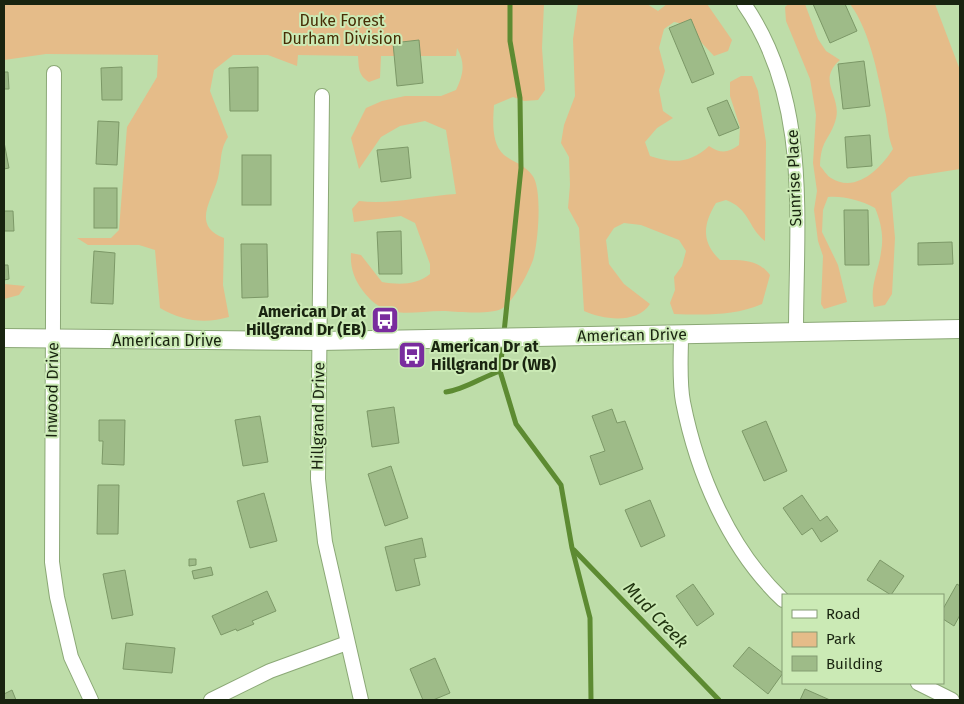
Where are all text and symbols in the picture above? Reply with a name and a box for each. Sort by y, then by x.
park label: Duke Forest Durham Division [282,11,402,48]
street label: Sunrise Place [783,129,805,227]
place label: American Dr at Hillgrand Dr (EB) [246,302,367,339]
bus stop icon: American Dr at Hillgrand Dr (EB) [370,305,400,335]
street label: American Drive [577,325,687,345]
street label: American Drive [112,331,222,350]
place label: American Dr at Hillgrand Dr (WB) [430,337,556,374]
bus stop icon: American Dr at Hillgrand Dr (WB) [397,340,427,370]
street label: Inwood Drive [42,342,62,438]
street label: Hillgrand Drive [308,362,328,470]
water label: Mud Creek [619,577,693,653]
legend [782,594,944,684]
text: Road [826,605,861,623]
text: Park [826,630,856,648]
text: Building [826,655,882,673]

